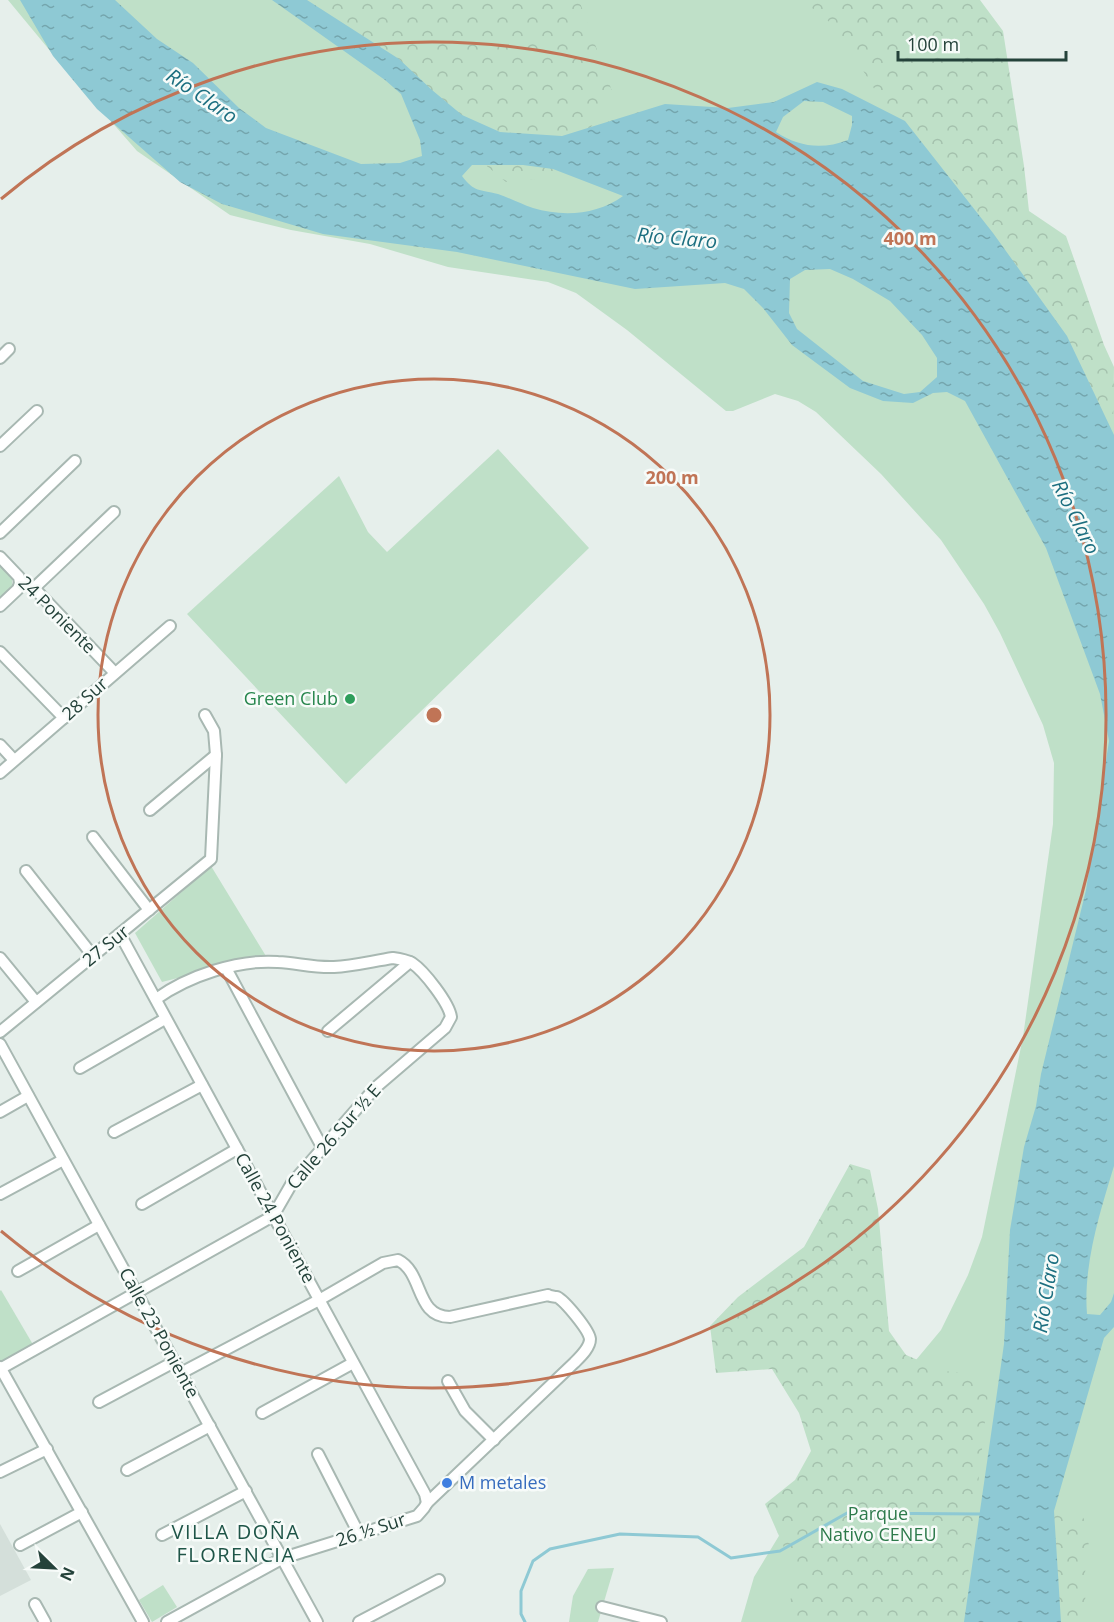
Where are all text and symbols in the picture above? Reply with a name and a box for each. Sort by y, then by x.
scale bar [898,24,1066,62]
text: 100 m [907,32,959,56]
water label: Río Claro [161,62,243,129]
water label: Río Claro [636,221,718,254]
text: 400 m [883,226,937,250]
text: 200 m [645,465,699,489]
water label: Río Claro [1046,475,1107,559]
street label: 24 Poniente [14,570,102,658]
street label: 28 Sur [56,671,113,725]
place label: Green Club [244,686,338,710]
marker: Green Club [343,692,357,706]
centre of rings [424,705,444,725]
street label: 27 Sur [77,919,134,971]
street label: Calle 26 Sur ½ E [281,1079,386,1194]
street label: Calle 24 Poniente [230,1148,322,1287]
water label: Río Claro [1026,1251,1065,1335]
street label: Calle 23 Poniente [114,1263,206,1402]
place label: M metales [459,1470,546,1494]
marker: M metales [440,1476,454,1490]
park label: Parque Nativo CENEU [819,1501,937,1546]
street label: 26 ½ Sur [333,1506,409,1552]
district label: VILLA DOÑA FLORENCIA [171,1518,301,1568]
north arrow [24,1538,84,1598]
text: N [55,1564,80,1585]

